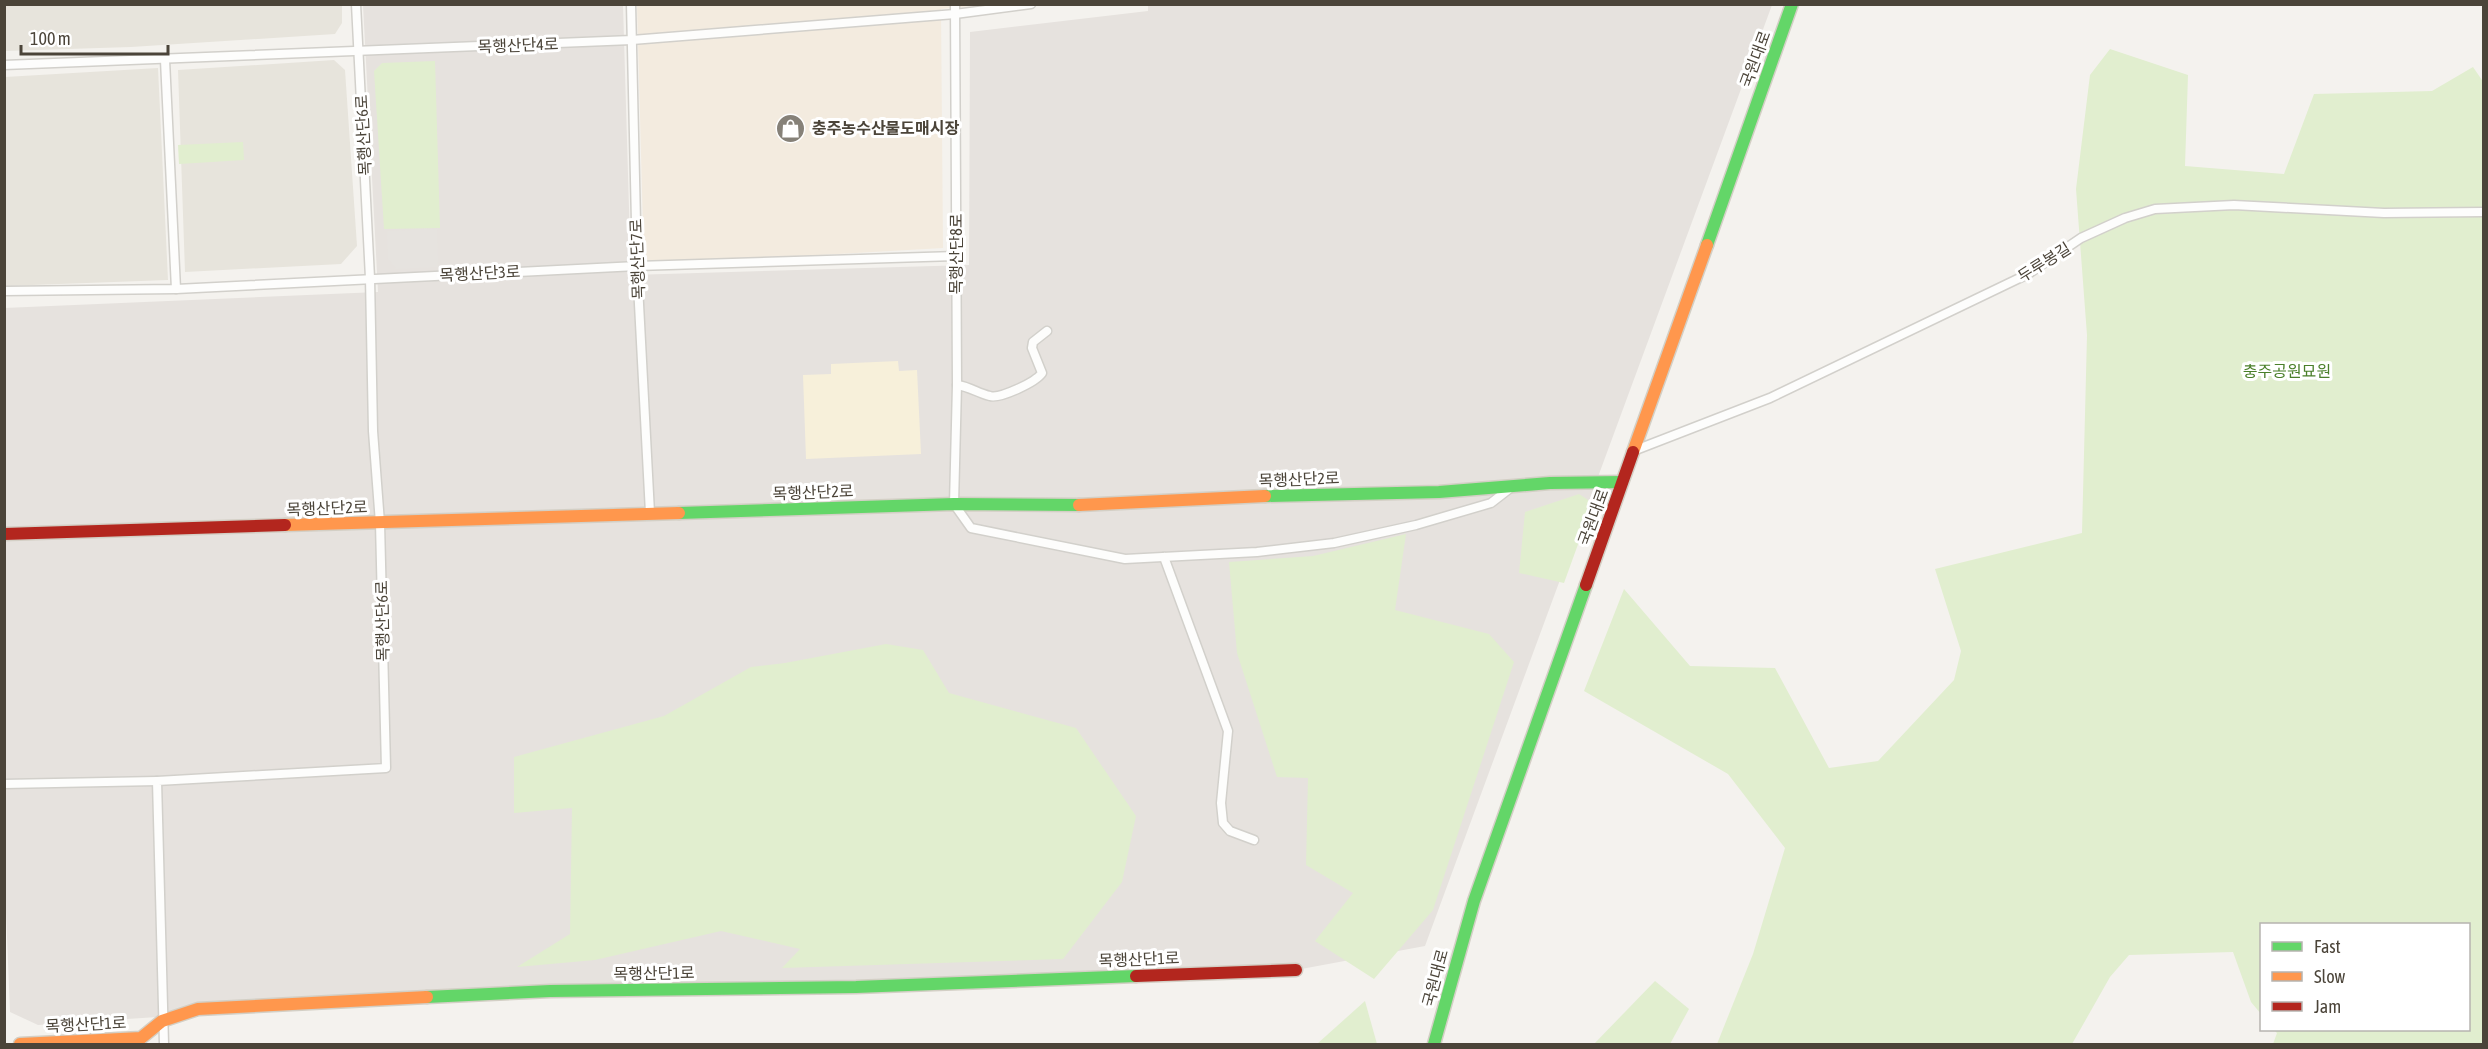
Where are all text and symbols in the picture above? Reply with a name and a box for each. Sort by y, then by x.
scale bar [21,18,168,56]
text: 100 m [30,28,71,49]
street label: 국원대로 [1736,28,1774,90]
street label: 목행산단4로 [477,35,559,55]
street label: 목행산단6로 [352,94,374,176]
shop icon: 충주농수산물도매시장 [775,112,807,144]
place label: 충주농수산물도매시장 [812,119,959,137]
street label: 목행산단8로 [947,213,965,295]
street label: 목행산단7로 [627,218,647,300]
street label: 두루봉길 [2014,239,2074,285]
street label: 목행산단3로 [439,262,521,284]
park label: 충주공원묘원 [2243,362,2331,380]
street label: 목행산단2로 [1258,469,1340,489]
street label: 목행산단2로 [772,482,854,502]
street label: 국원대로 [1574,486,1612,548]
street label: 목행산단2로 [286,498,368,518]
street label: 목행산단6로 [372,580,392,662]
legend [2260,923,2470,1031]
text: Fast [2314,936,2341,957]
street label: 국원대로 [1419,947,1451,1009]
street label: 목행산단1로 [1098,949,1180,969]
street label: 목행산단1로 [613,963,695,983]
text: Slow [2314,966,2345,987]
text: Jam [2314,996,2341,1017]
street label: 목행산단1로 [45,1013,127,1035]

